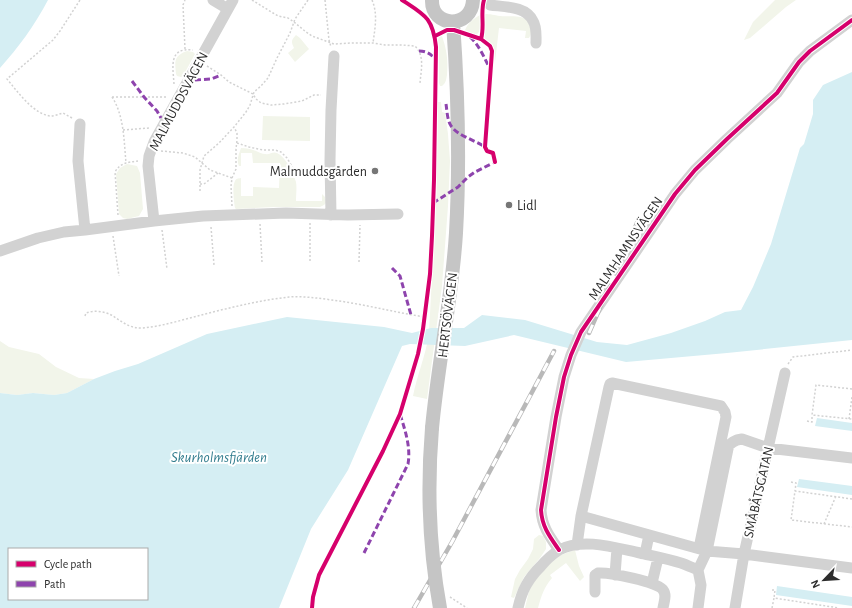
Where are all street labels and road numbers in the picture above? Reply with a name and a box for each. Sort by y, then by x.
street label: MALMUDDSVÄGEN [145,49,211,153]
street label: MALMHAMNSVÄGEN [585,193,665,303]
street label: HERTSÖVÄGEN [433,271,460,358]
street label: SMÅBÅTSGATAN [740,445,776,539]

